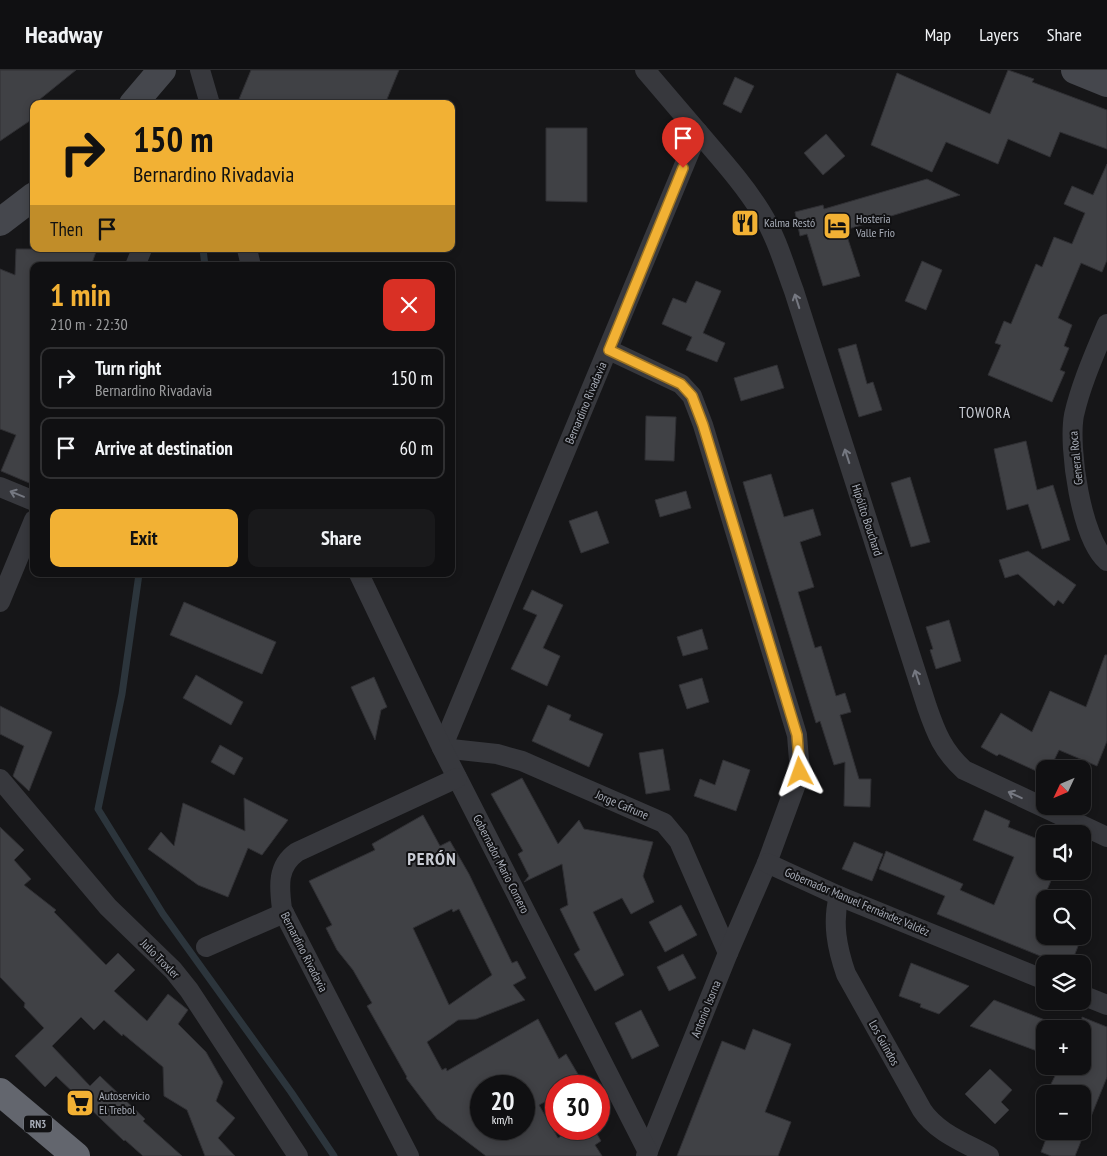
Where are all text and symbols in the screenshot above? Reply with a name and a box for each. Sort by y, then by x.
text: Headway [25,19,102,50]
text: Map [925,23,951,46]
text: Layers [979,23,1019,46]
text: Share [1047,23,1082,46]
text: 150 m [133,116,214,162]
pin [662,117,704,168]
icon: right [50,120,115,185]
icon: arrive [669,124,697,152]
text: Bernardino Rivadavia [133,160,294,188]
restaurant icon: Kalma Restó [730,208,760,238]
hotel icon: Hosteria Valle Frio [822,211,852,241]
place label: Hosteria Valle Frio [855,211,895,240]
icon: arrive [93,215,121,243]
place label: Kalma Restó [764,215,815,230]
text: Then [50,217,83,241]
text: 1 min [50,275,111,314]
button: close [383,279,435,331]
one-way arrow [792,293,802,309]
text: 210 m · 22:30 [50,314,128,334]
text: Turn right [95,356,161,380]
street label: Bernardino Rivadavia [561,359,610,446]
icon: right [52,364,80,392]
text: 150 m [391,366,433,390]
text: Bernardino Rivadavia [95,380,212,400]
district label: TOWORA [959,403,1011,422]
street label: General Roca [1065,430,1086,486]
icon: arrive [52,434,80,462]
text: Arrive at destination [95,436,233,460]
text: 60 m [400,436,433,460]
one-way arrow [841,448,851,464]
street label: Hipólito Bouchard [849,482,886,558]
one-way arrow [10,489,25,498]
button: Exit [50,509,238,567]
button: Share [248,509,435,567]
one-way arrow [912,670,921,686]
position arrow [773,745,825,797]
north arrow [1036,760,1091,815]
map controls [1036,760,1091,1140]
street label: Jorge Cafrune [593,786,651,822]
one-way arrow [1008,790,1023,799]
street label: Gobernador Mario Cornero [470,812,533,916]
button: sound [1036,825,1091,880]
district label: PERÓN [407,847,457,870]
street label: Gobernador Manuel Fernández Valdéz [782,864,932,939]
button: search [1036,890,1091,945]
street label: Bernardino Rivadavia [278,909,331,995]
street label: Julio Troxler [137,935,184,982]
button: layers [1036,955,1091,1010]
street label: Antonio Isorna [687,978,724,1040]
street label: Los Guindos [866,1017,903,1068]
button: + [1036,1020,1091,1075]
speed limit sign: 30 [545,1075,610,1140]
text: 20 [491,1085,514,1117]
button: − [1036,1085,1091,1140]
supermarket icon: Autoservicio El Trebol [65,1088,95,1118]
place label: Autoservicio El Trebol [99,1088,150,1117]
text: km/h [492,1112,513,1127]
road number: RN3 [24,1116,52,1132]

